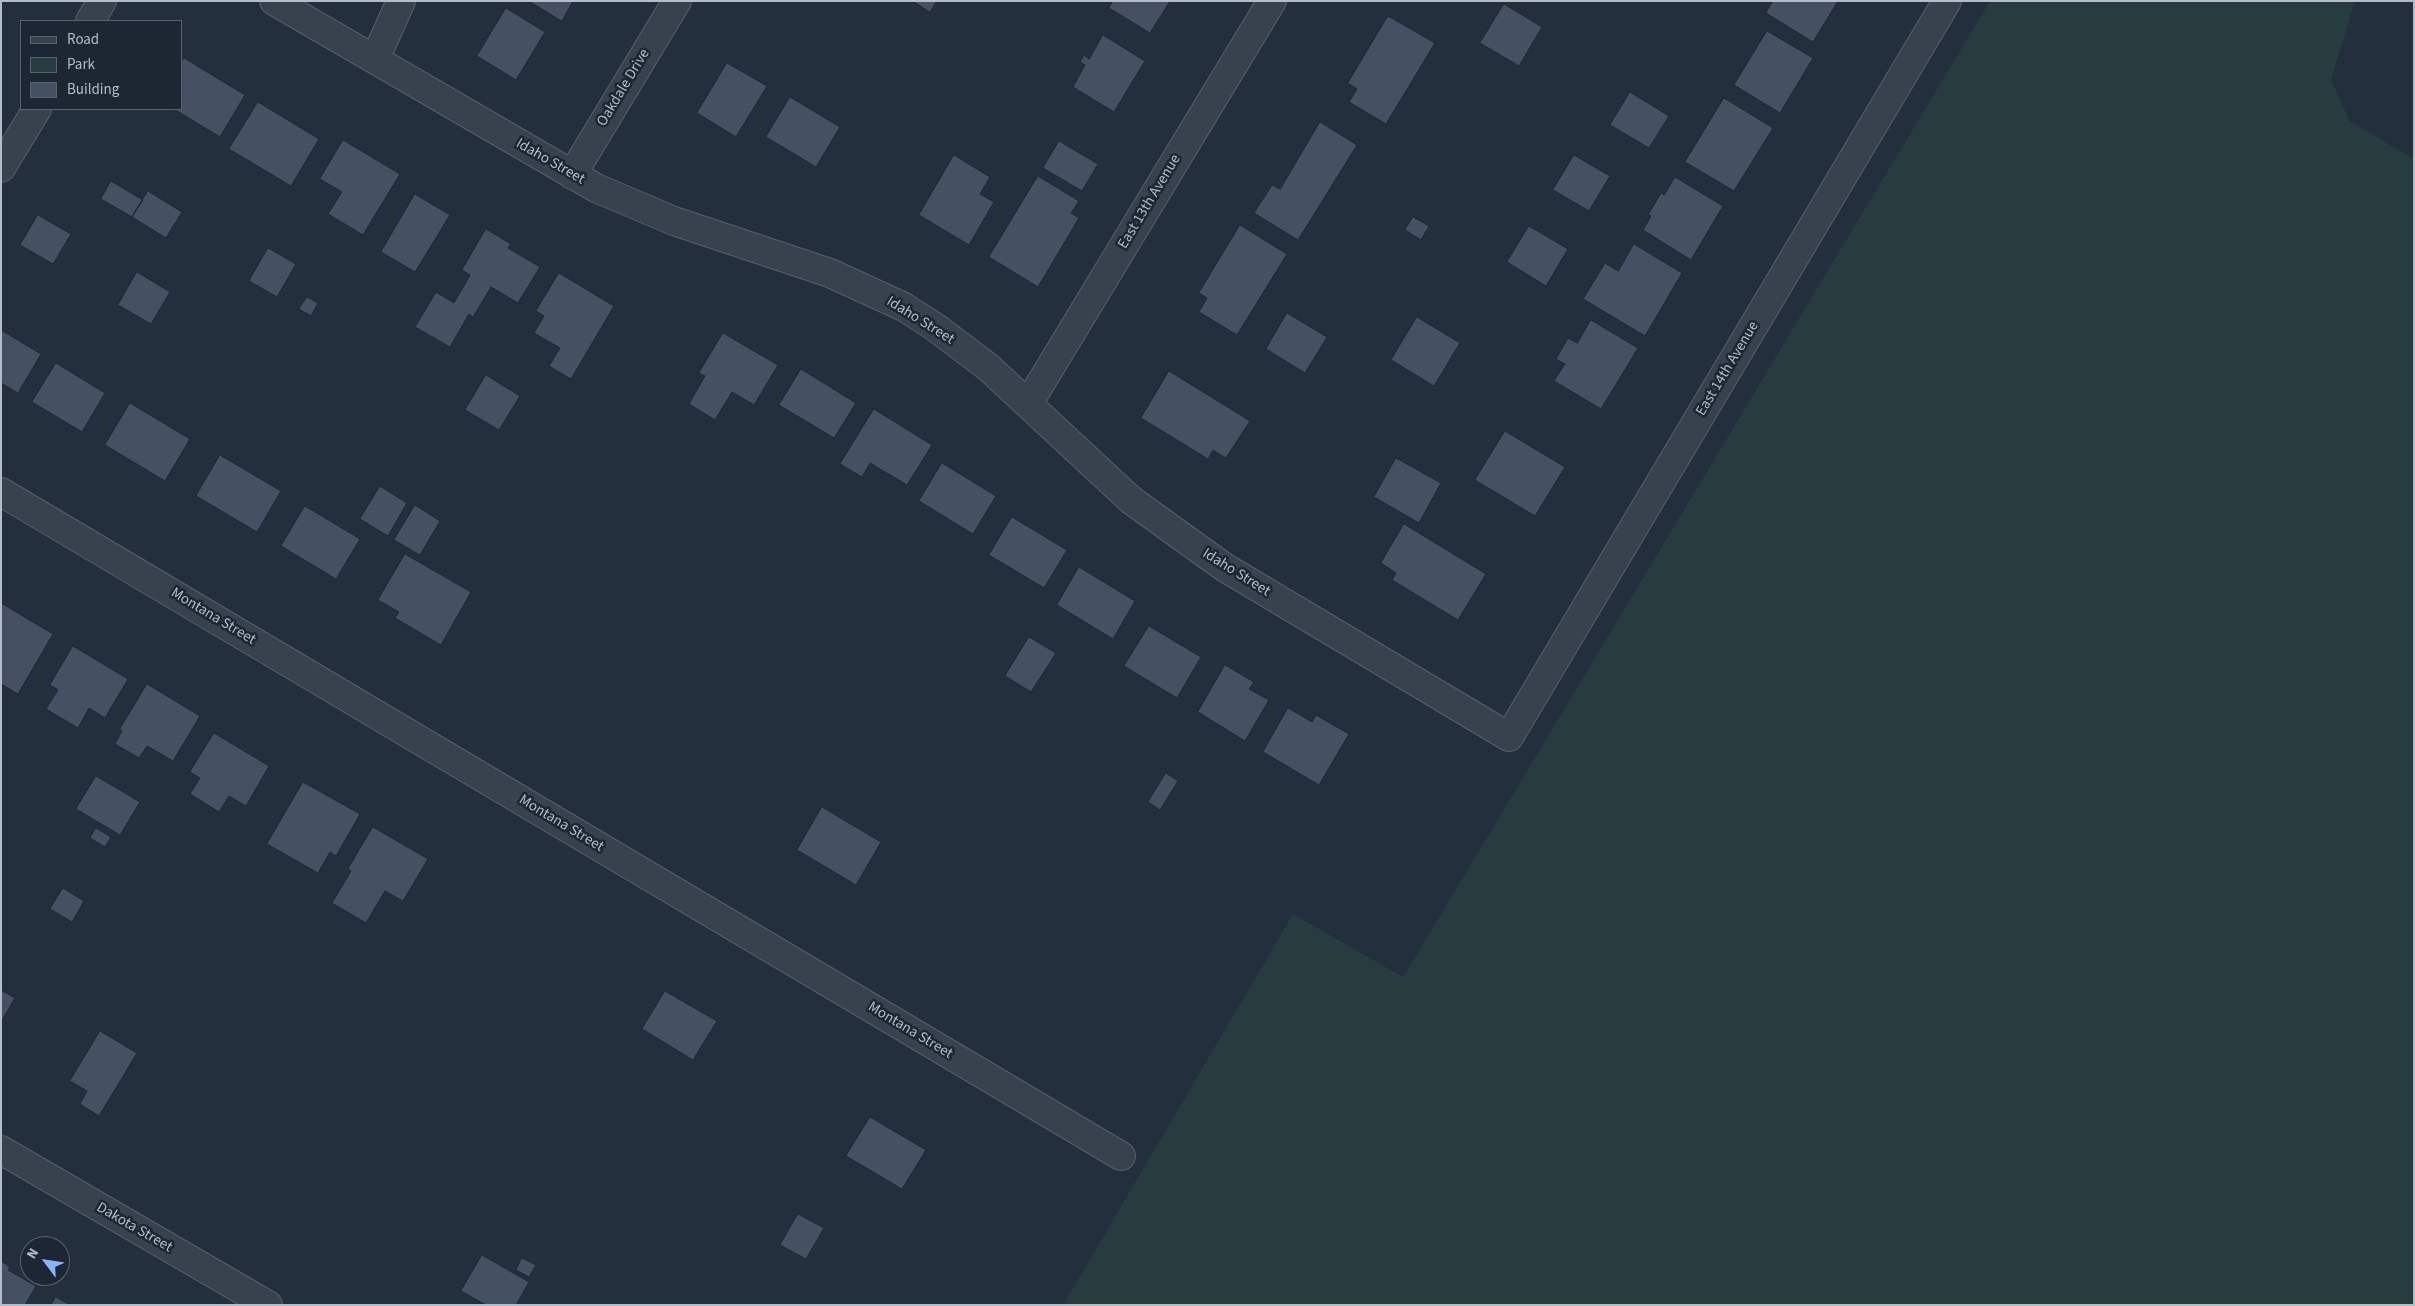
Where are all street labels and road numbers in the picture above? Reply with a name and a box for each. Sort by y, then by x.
street label: Oakdale Drive [594,46,654,130]
street label: Idaho Street [512,135,588,189]
street label: East 13th Avenue [1115,152,1185,252]
street label: Idaho Street [883,293,957,349]
street label: East 14th Avenue [1693,319,1763,419]
street label: Idaho Street [1199,545,1273,601]
street label: Montana Street [167,585,259,649]
street label: Montana Street [515,792,607,856]
street label: Montana Street [864,999,956,1063]
street label: Dakota Street [93,1199,175,1257]

